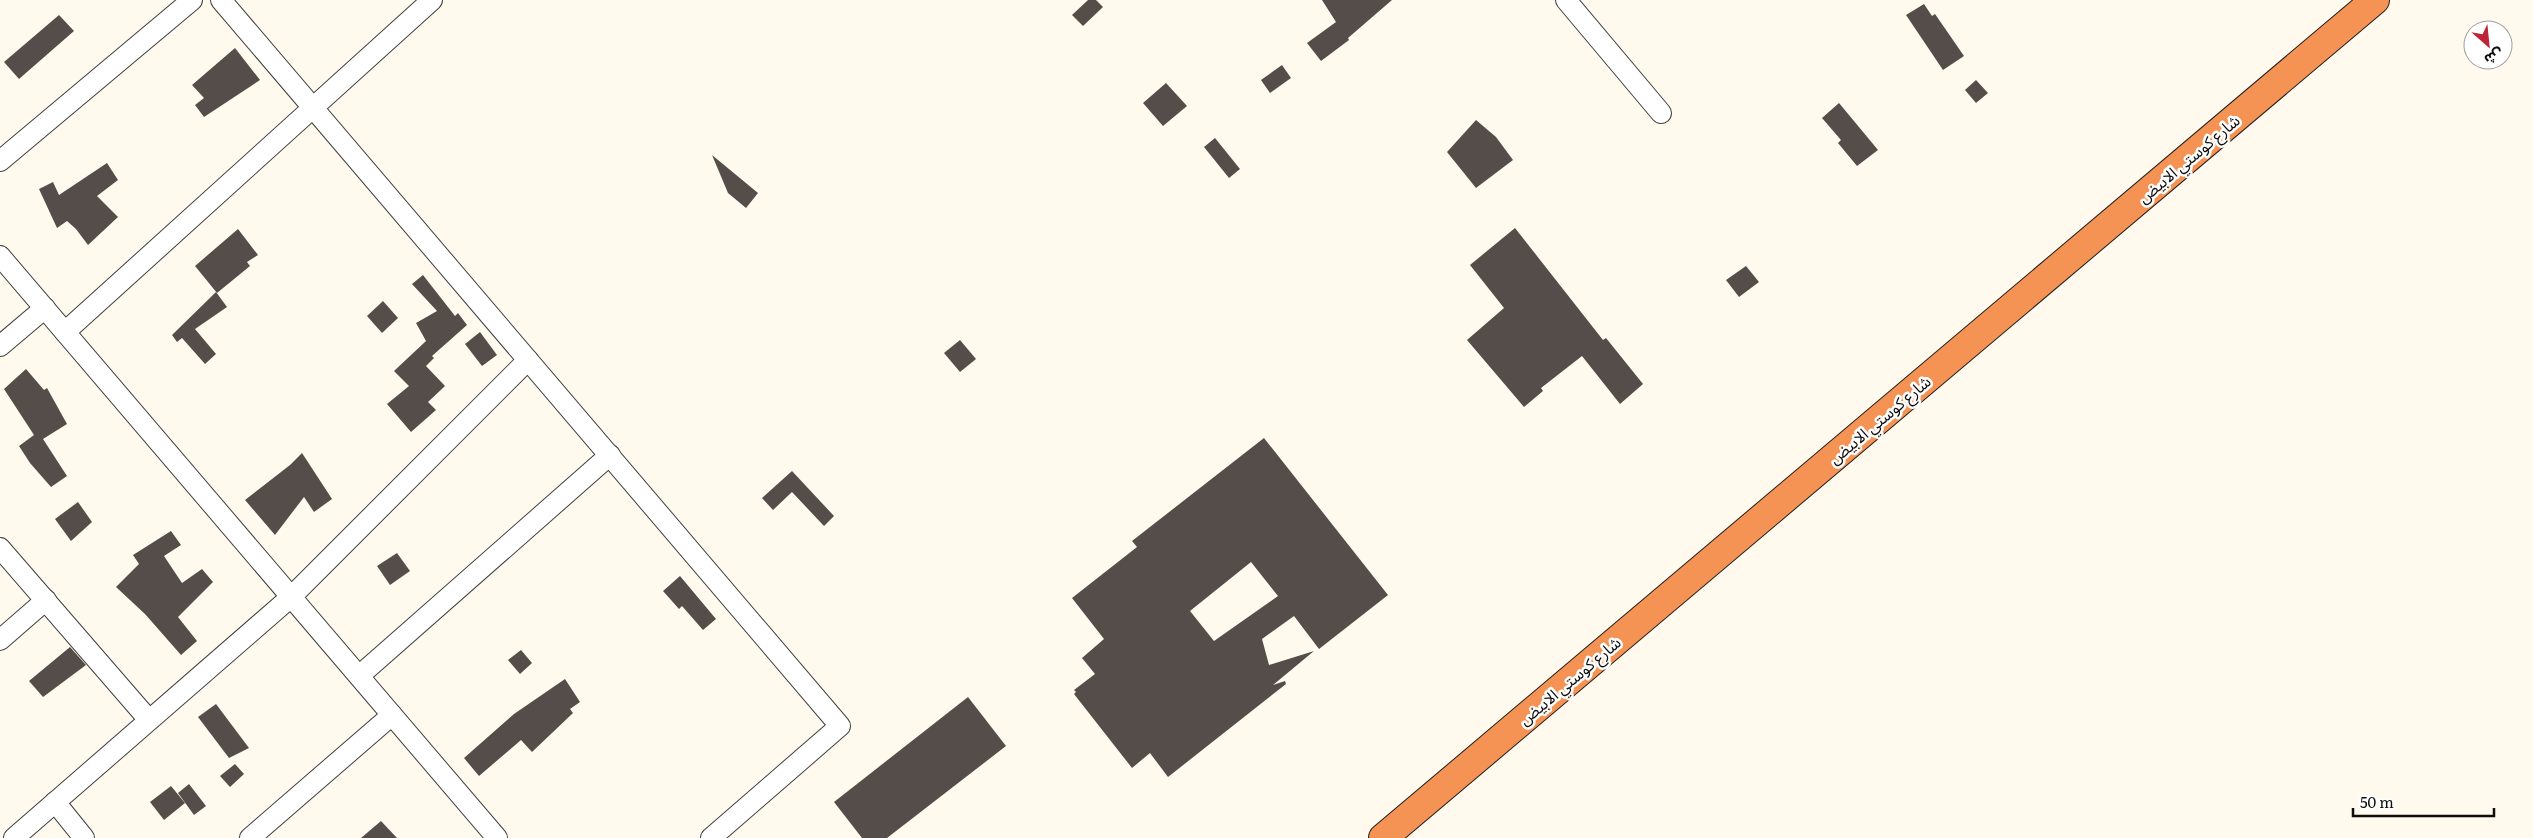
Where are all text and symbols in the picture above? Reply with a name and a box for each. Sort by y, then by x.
north arrow [2463,20,2513,70]
text: ش [2481,44,2507,71]
street label: شارع كوستي الابيض [2132,108,2246,210]
street label: شارع كوستي الابيض [1823,369,1937,471]
street label: شارع كوستي الابيض [1513,630,1627,732]
scale bar [2353,786,2494,818]
text: 50 m [2360,790,2394,813]

